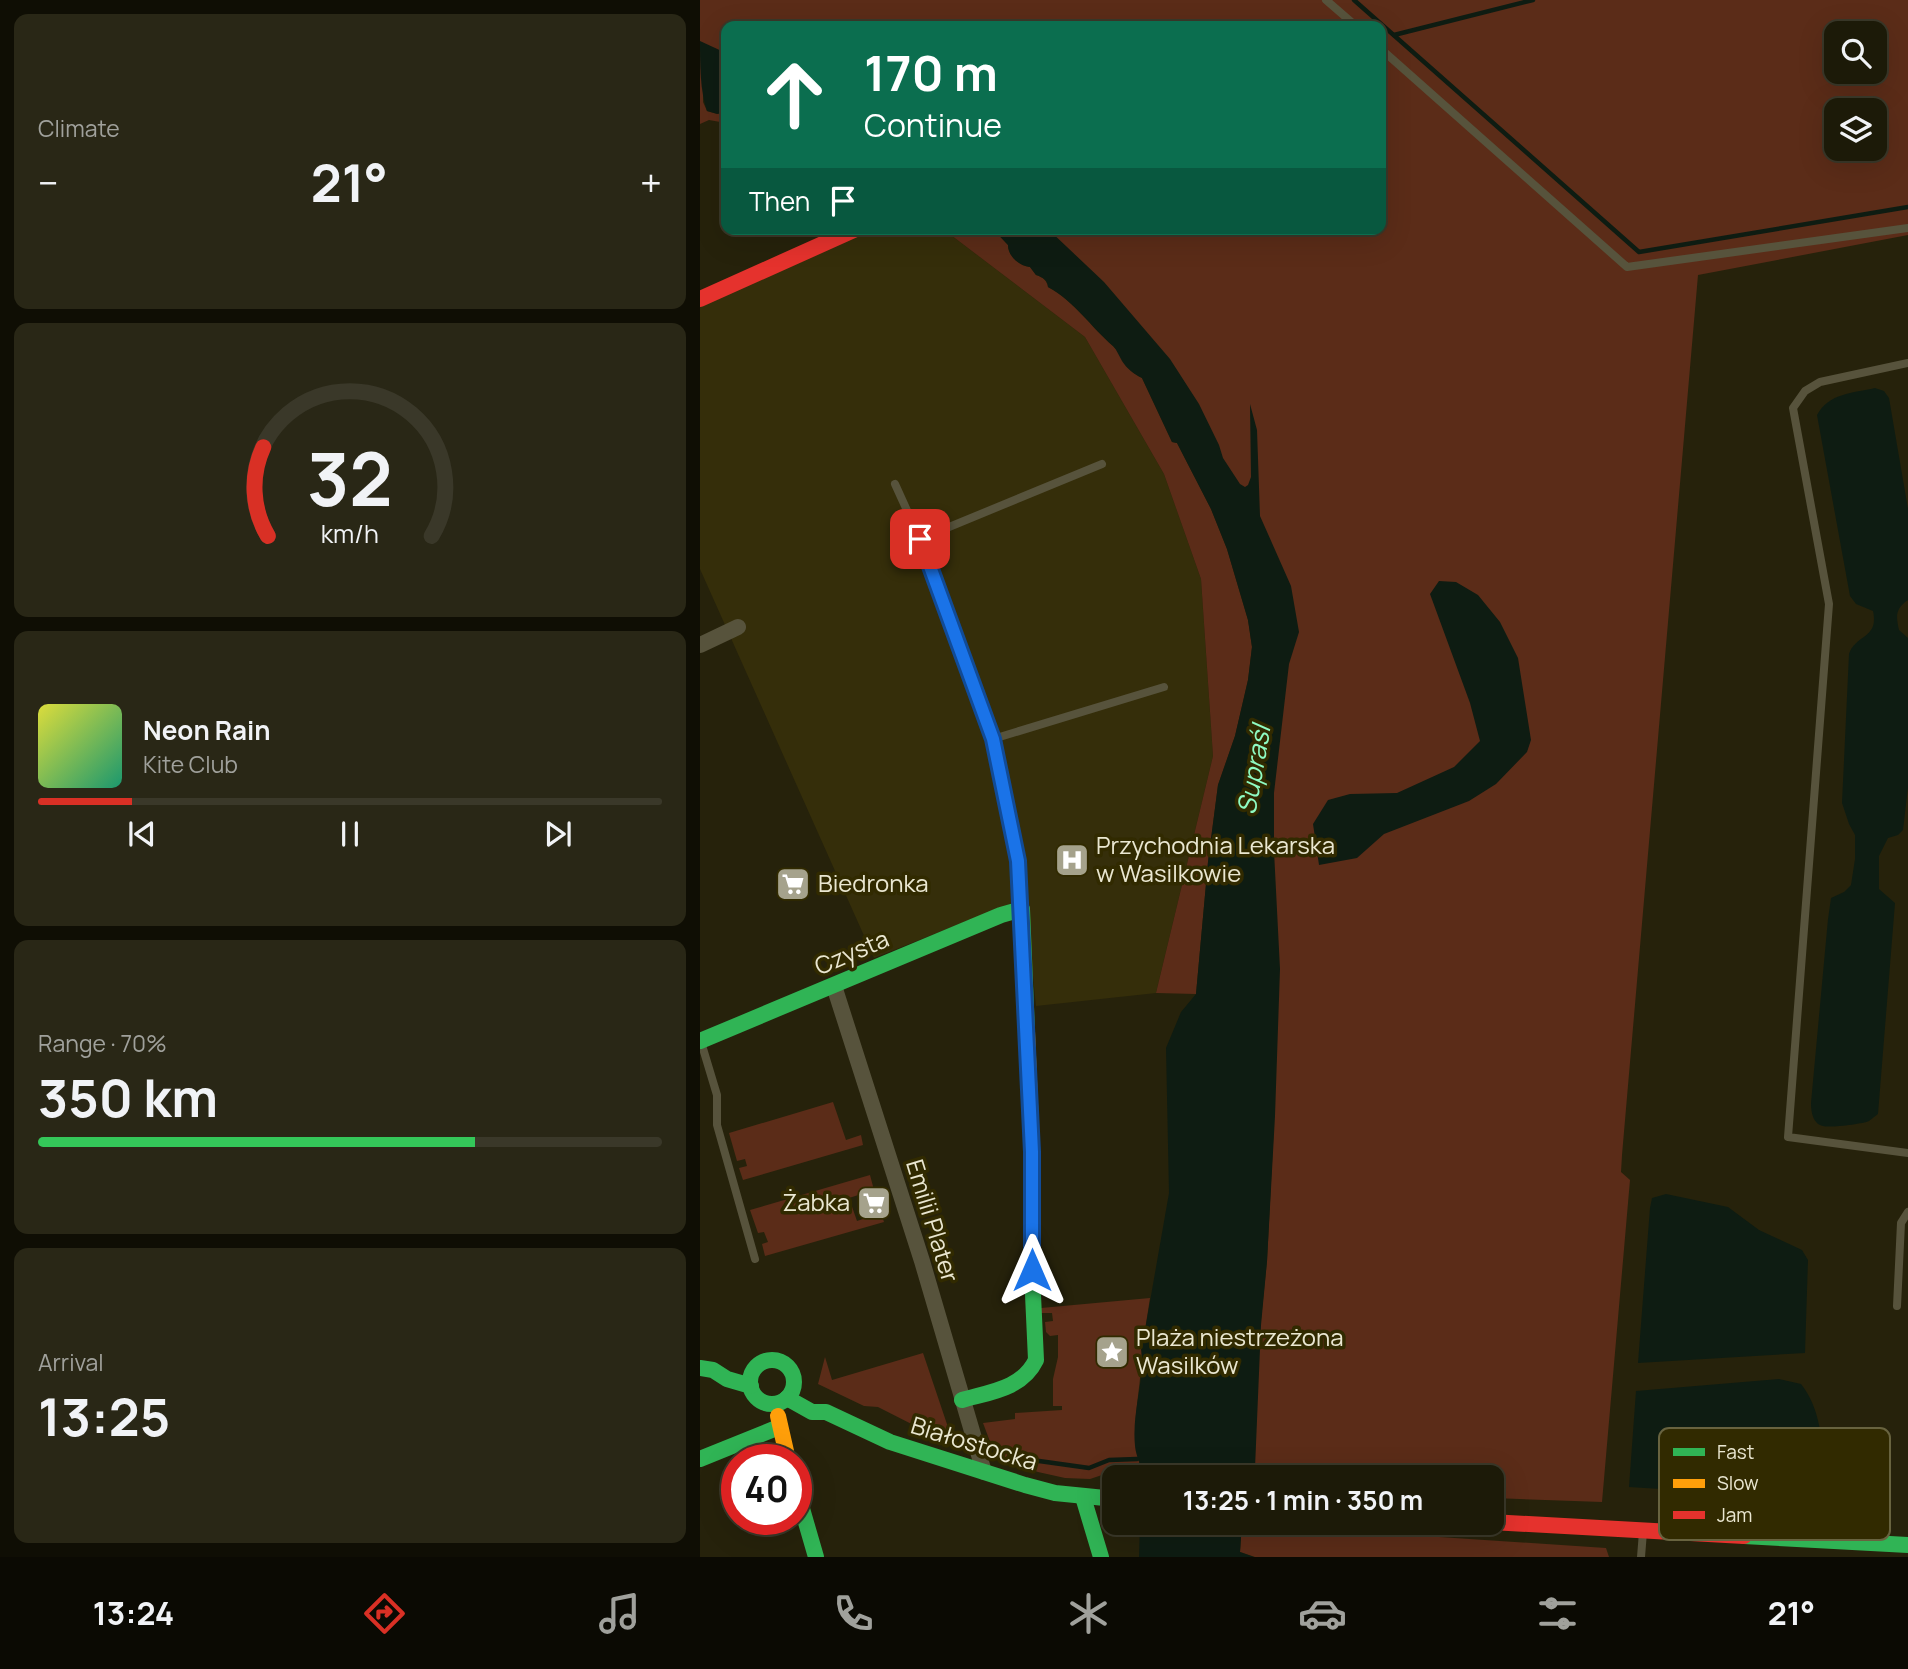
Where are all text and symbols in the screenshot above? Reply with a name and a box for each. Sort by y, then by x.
map controls [1824,21,1887,161]
button: search [1824,21,1887,84]
text: 170 m [864,39,998,106]
icon: ahead [749,49,840,140]
button: layers [1824,98,1887,161]
text: Continue [864,103,1002,147]
text: Climate [38,112,120,144]
text: 21° [311,147,388,218]
text: − [38,156,59,208]
text: + [640,156,662,208]
icon: arrive [824,182,862,220]
text: Then [749,183,810,219]
text: 32 [307,428,393,528]
pin [890,509,950,569]
text: km/h [321,516,379,551]
icon: arrive [901,520,939,558]
text: Neon Rain [143,712,271,748]
water label: Supraśl [1227,720,1279,817]
text: Kite Club [143,748,238,780]
icon: previous [123,815,161,853]
icon: pause [331,815,369,853]
icon: next [539,815,577,853]
place label: Przychodnia Lekarska w Wasilkowie [1096,828,1335,889]
hospital icon: Przychodnia Lekarska w Wasilkowie [1053,841,1091,879]
supermarket icon: Biedronka [774,865,812,903]
place label: Biedronka [818,866,929,899]
street label: Czysta [809,921,894,982]
text: Range · 70% [38,1027,167,1059]
text: 350 km [38,1062,218,1133]
street label: Emilii Plater [899,1155,968,1286]
supermarket icon: Żabka [855,1184,893,1222]
place label: Żabka [782,1185,850,1218]
position arrow [995,1233,1069,1307]
place label: Plaża niestrzeżona Wasilków [1136,1320,1344,1381]
place icon: Plaża niestrzeżona Wasilków [1093,1333,1131,1371]
text: Arrival [38,1346,104,1378]
text: 13:25 [38,1381,170,1452]
street label: Białostocka [907,1408,1042,1477]
legend [1659,1428,1890,1540]
text: Fast [1717,1439,1754,1465]
speed limit sign: 40 [721,1444,812,1535]
text: Slow [1717,1470,1759,1496]
text: 13:25 · 1 min · 350 m [1183,1482,1423,1518]
text: Jam [1717,1502,1752,1528]
icon: directions [360,1589,409,1638]
icon: music [595,1589,644,1638]
icon: phone [829,1589,878,1638]
icon: climate [1064,1589,1113,1638]
icon: car [1298,1589,1347,1638]
icon: filters [1533,1589,1582,1638]
text: 13:24 [93,1591,174,1635]
text: 21° [1768,1591,1815,1635]

